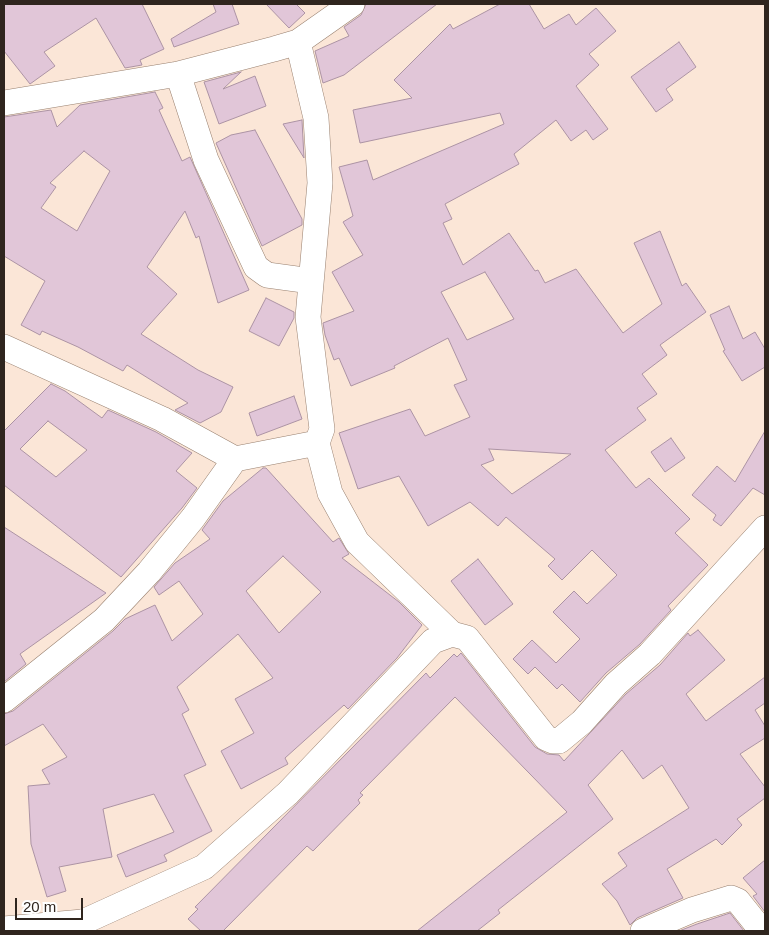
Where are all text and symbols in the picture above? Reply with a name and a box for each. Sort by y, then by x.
scale bar [18,888,85,920]
text: 20 m [23,898,56,915]

